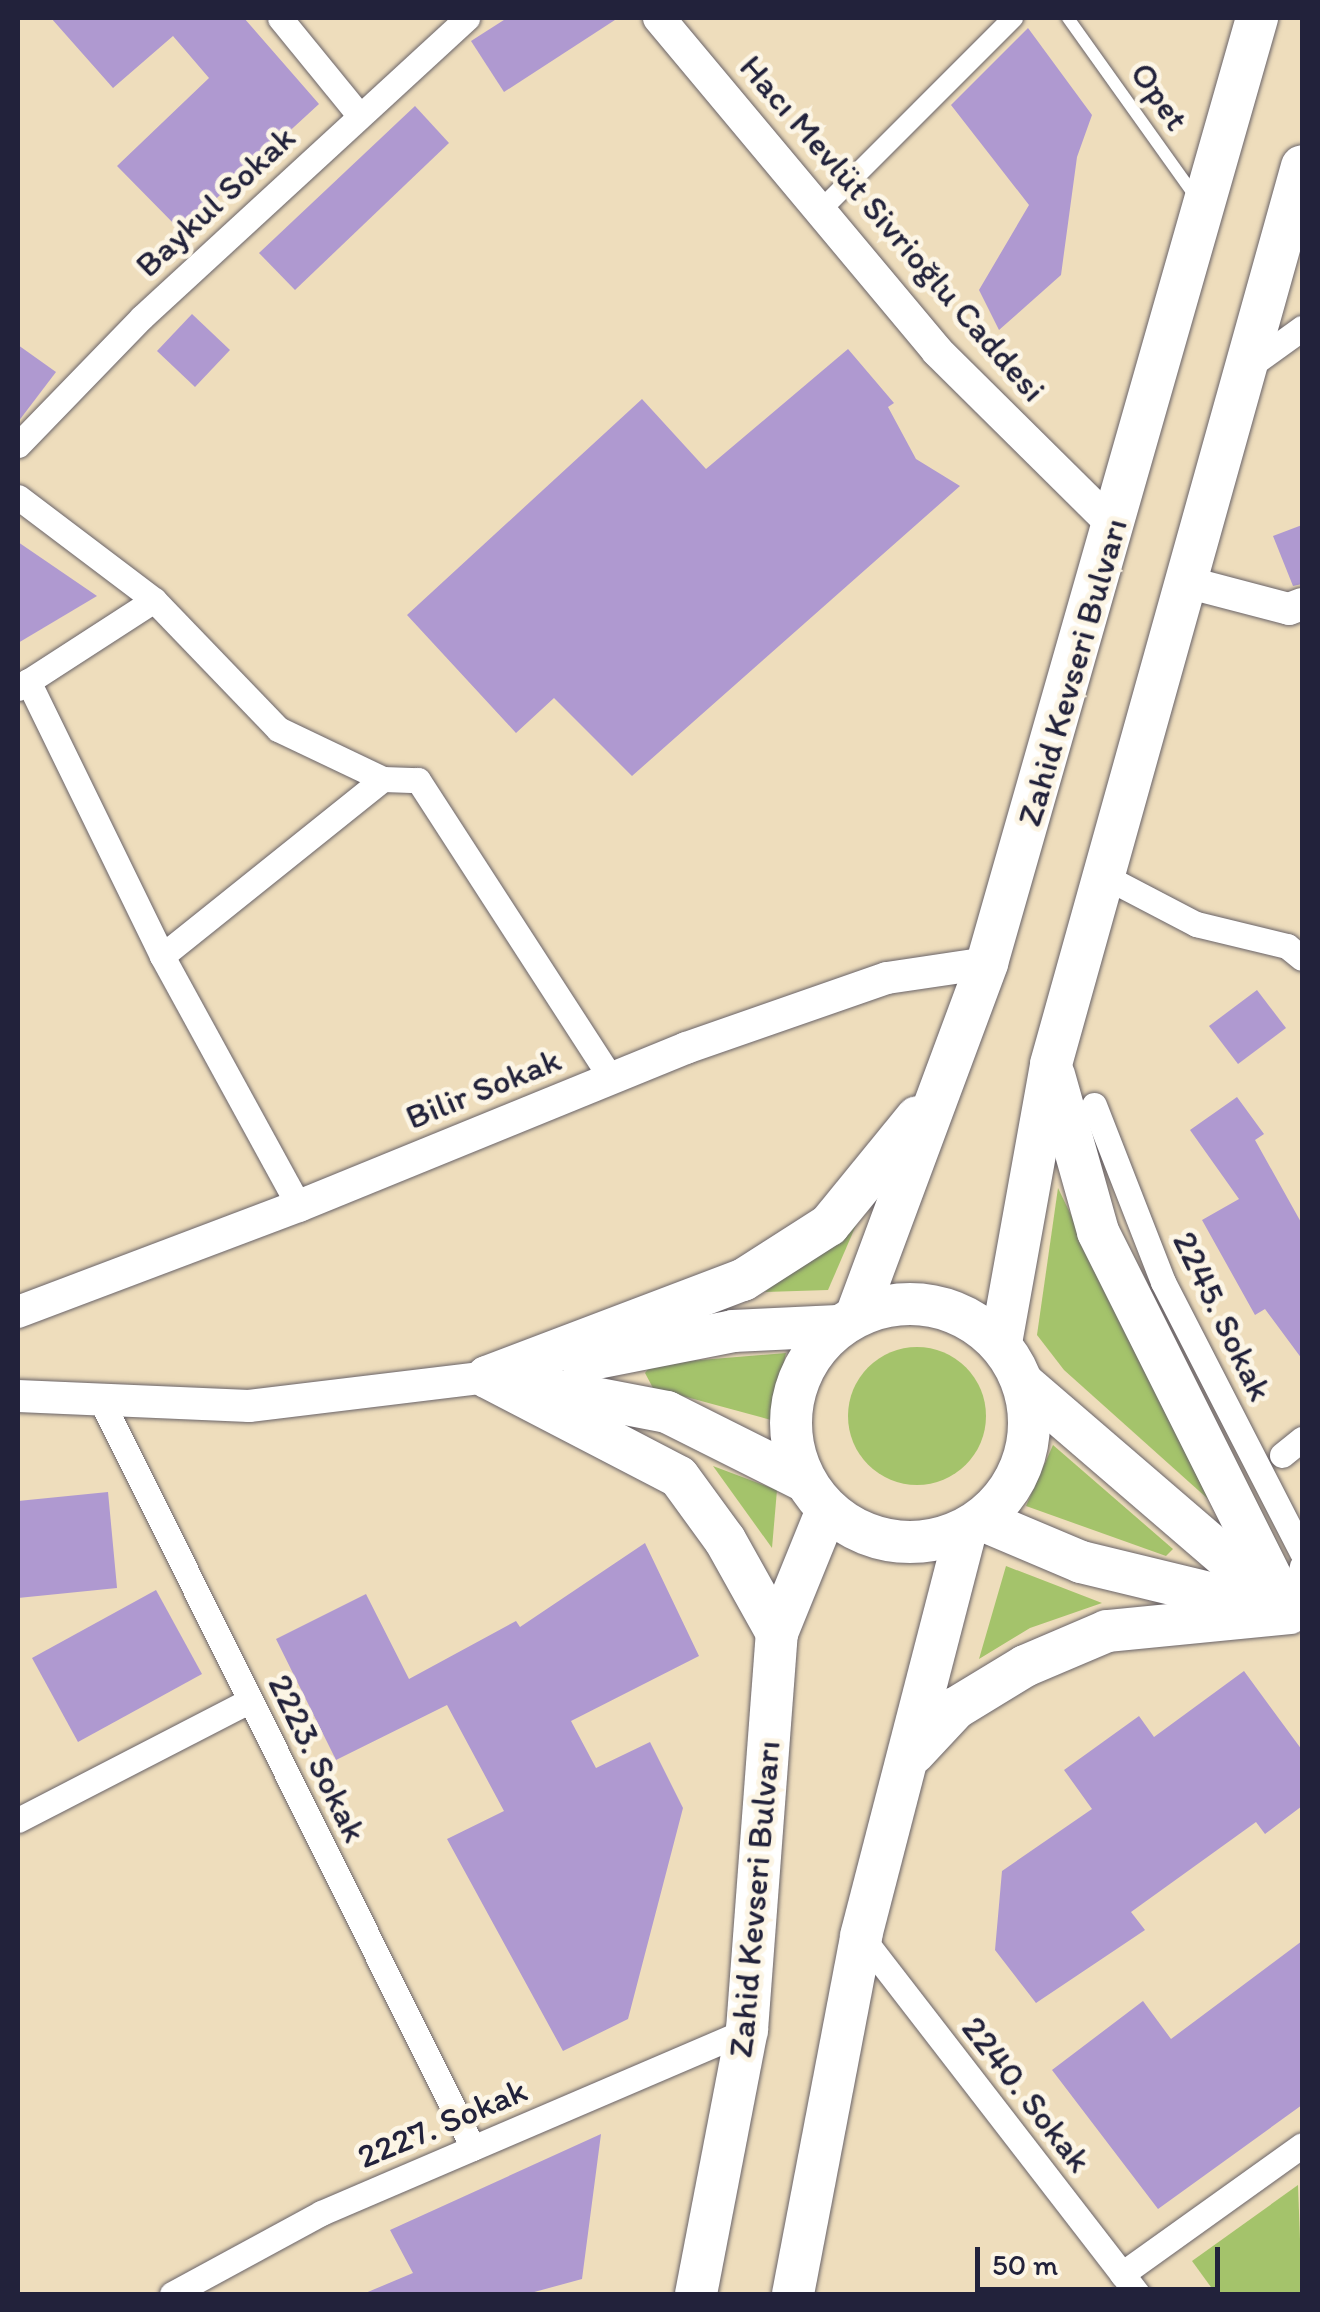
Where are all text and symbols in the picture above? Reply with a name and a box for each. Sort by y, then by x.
street label: Hacı Mevlüt Sivrioğlu Caddesi [731,46,1055,410]
street label: Opet [1122,54,1198,138]
street label: Baykul Sokak [127,117,303,285]
street label: Zahid Kevseri Bulvarı [1008,513,1136,831]
street label: Bilir Sokak [400,1038,566,1138]
street label: 2245. Sokak [1164,1224,1282,1408]
street label: 2223. Sokak [259,1667,377,1849]
street label: Zahid Kevseri Bulvarı [719,1738,789,2060]
street label: 2240. Sokak [953,2008,1101,2180]
street label: 2227. Sokak [351,2069,533,2177]
scale bar [980,2227,1225,2289]
text: 50 m [992,2246,1058,2283]

